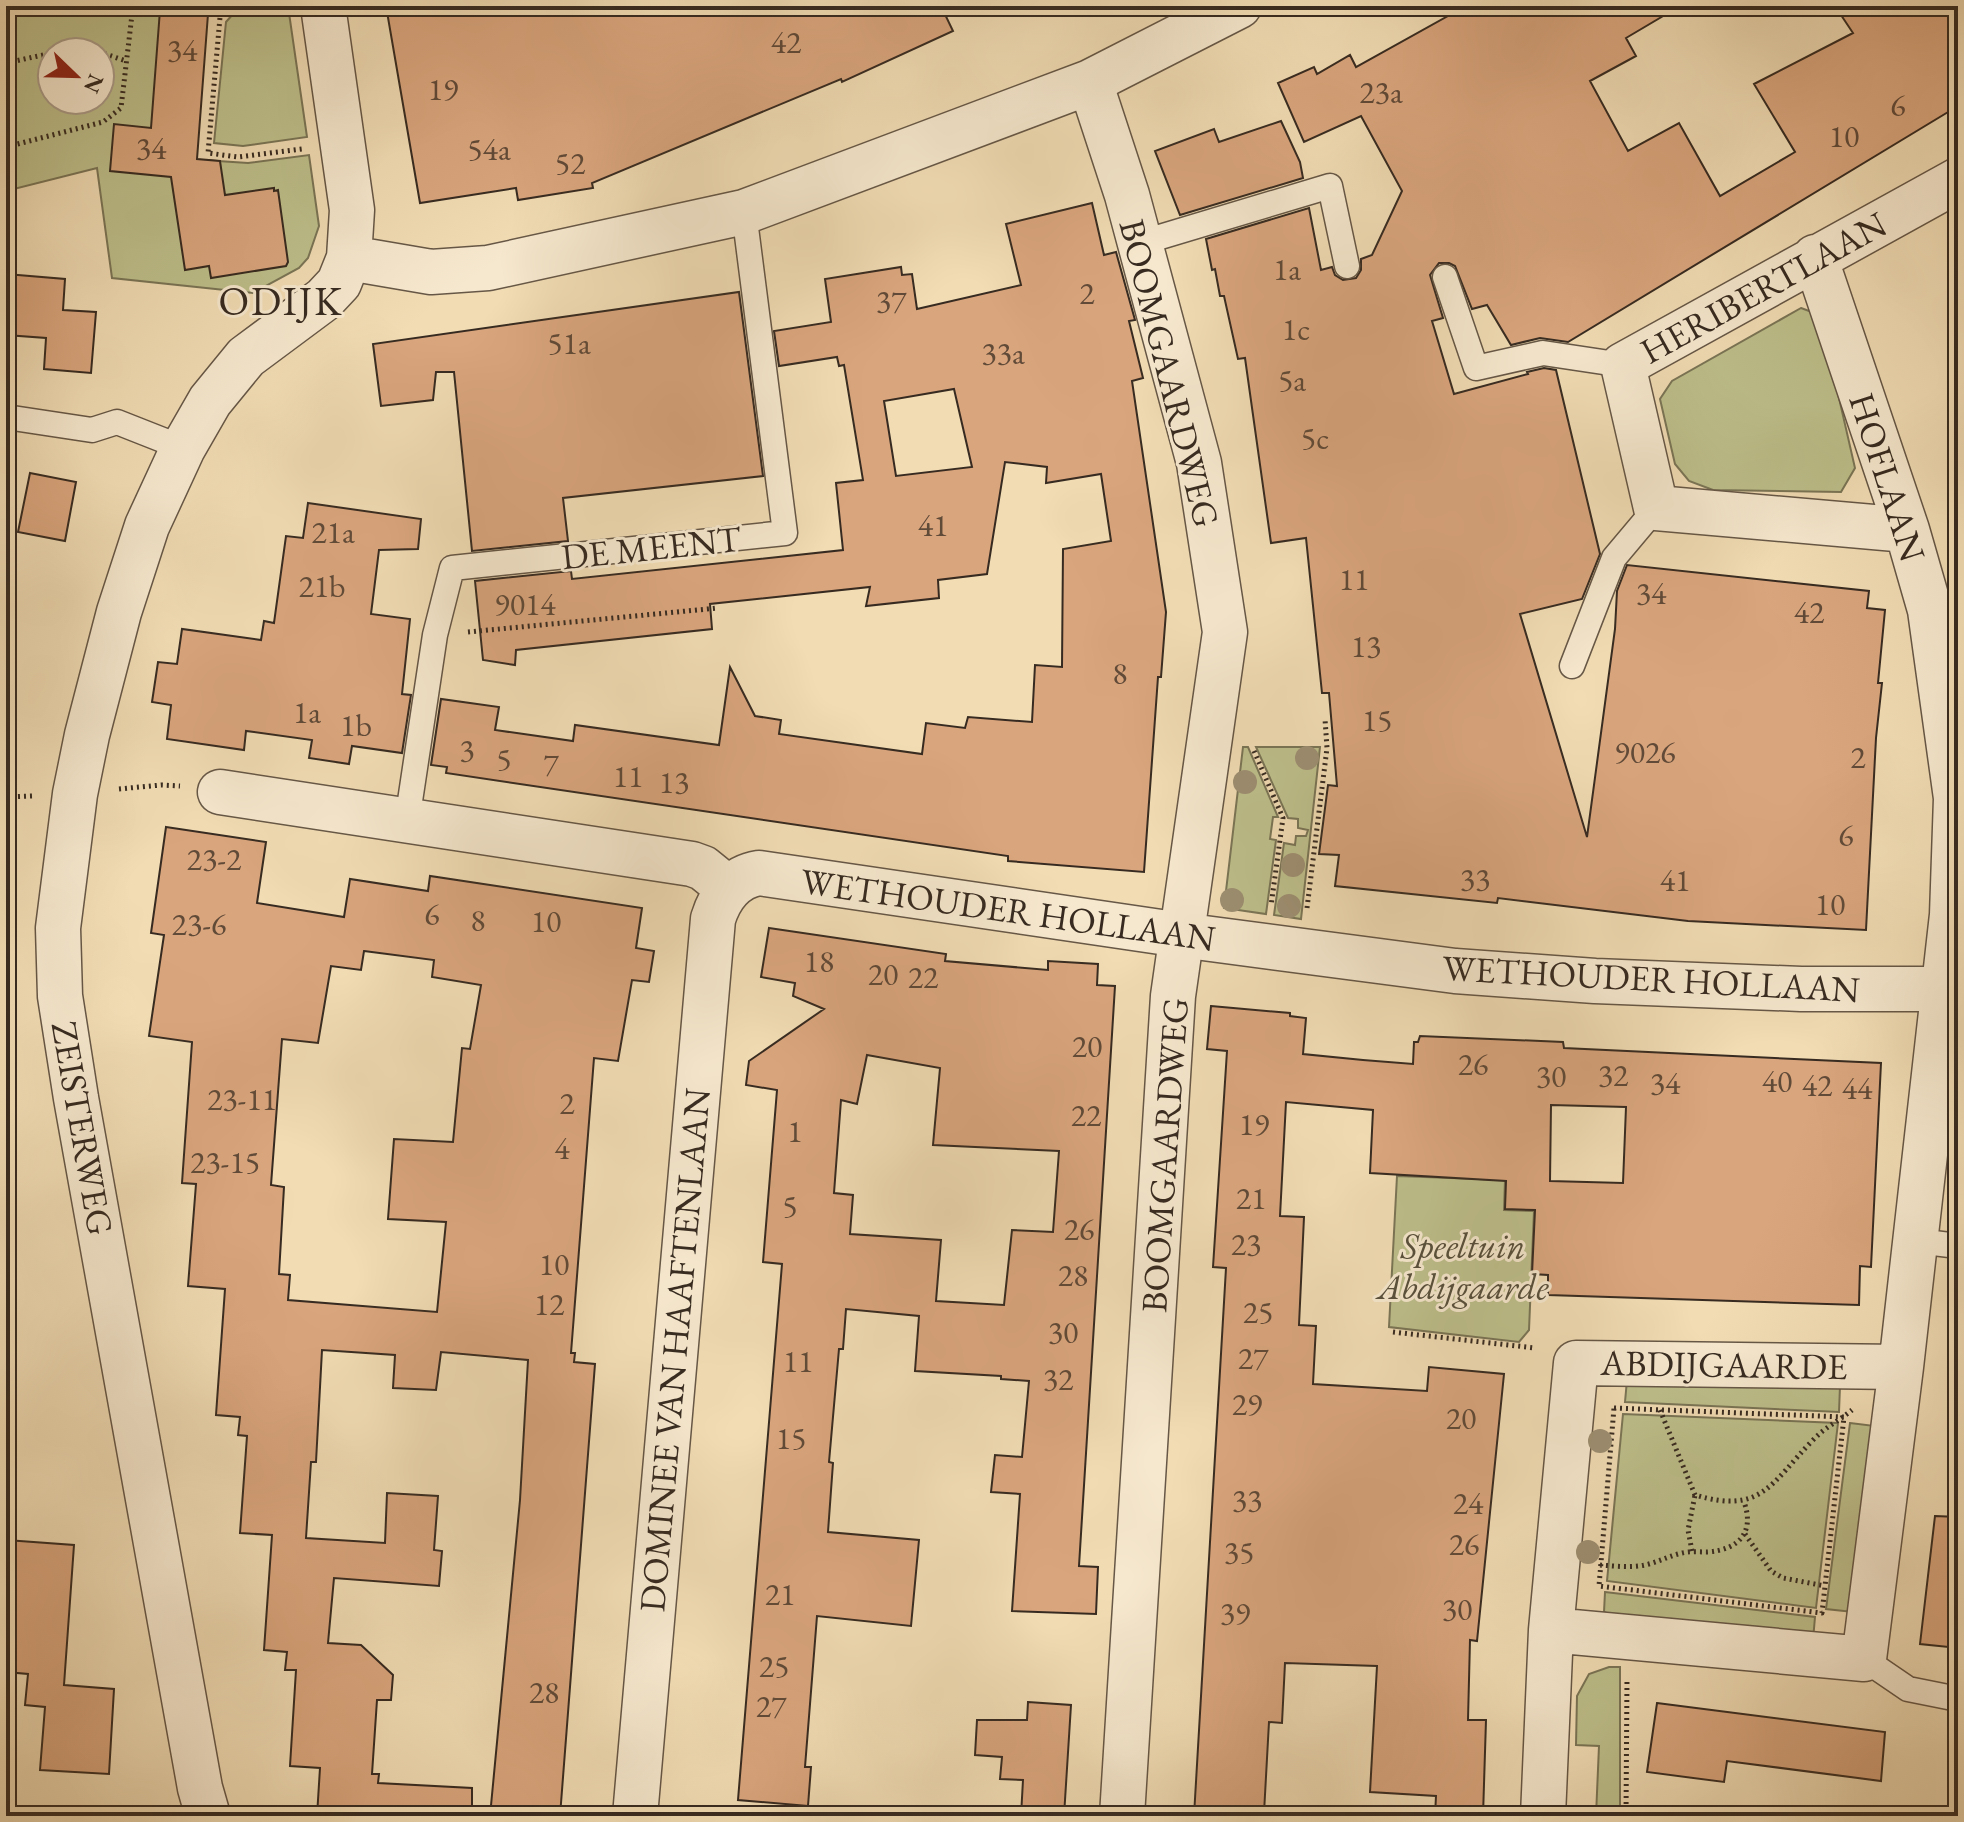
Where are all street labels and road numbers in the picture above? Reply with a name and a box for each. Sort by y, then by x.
street label: HERIBERTLAAN [1632,200,1895,374]
street label: BOOMGAARDWEG [1109,214,1230,532]
street label: HOFLAAN [1838,387,1937,568]
street label: DE MEENT [559,515,744,580]
street label: WETHOUDER HOLLAAN [798,857,1219,962]
street label: WETHOUDER HOLLAAN [1441,944,1861,1013]
street label: BOOMGAARDWEG [1130,996,1199,1314]
street label: ZEISTERWEG [41,1017,124,1239]
street label: DOMINEE VAN HAAFTENLAAN [628,1086,721,1614]
street label: ABDIJGAARDE [1599,1339,1848,1390]

